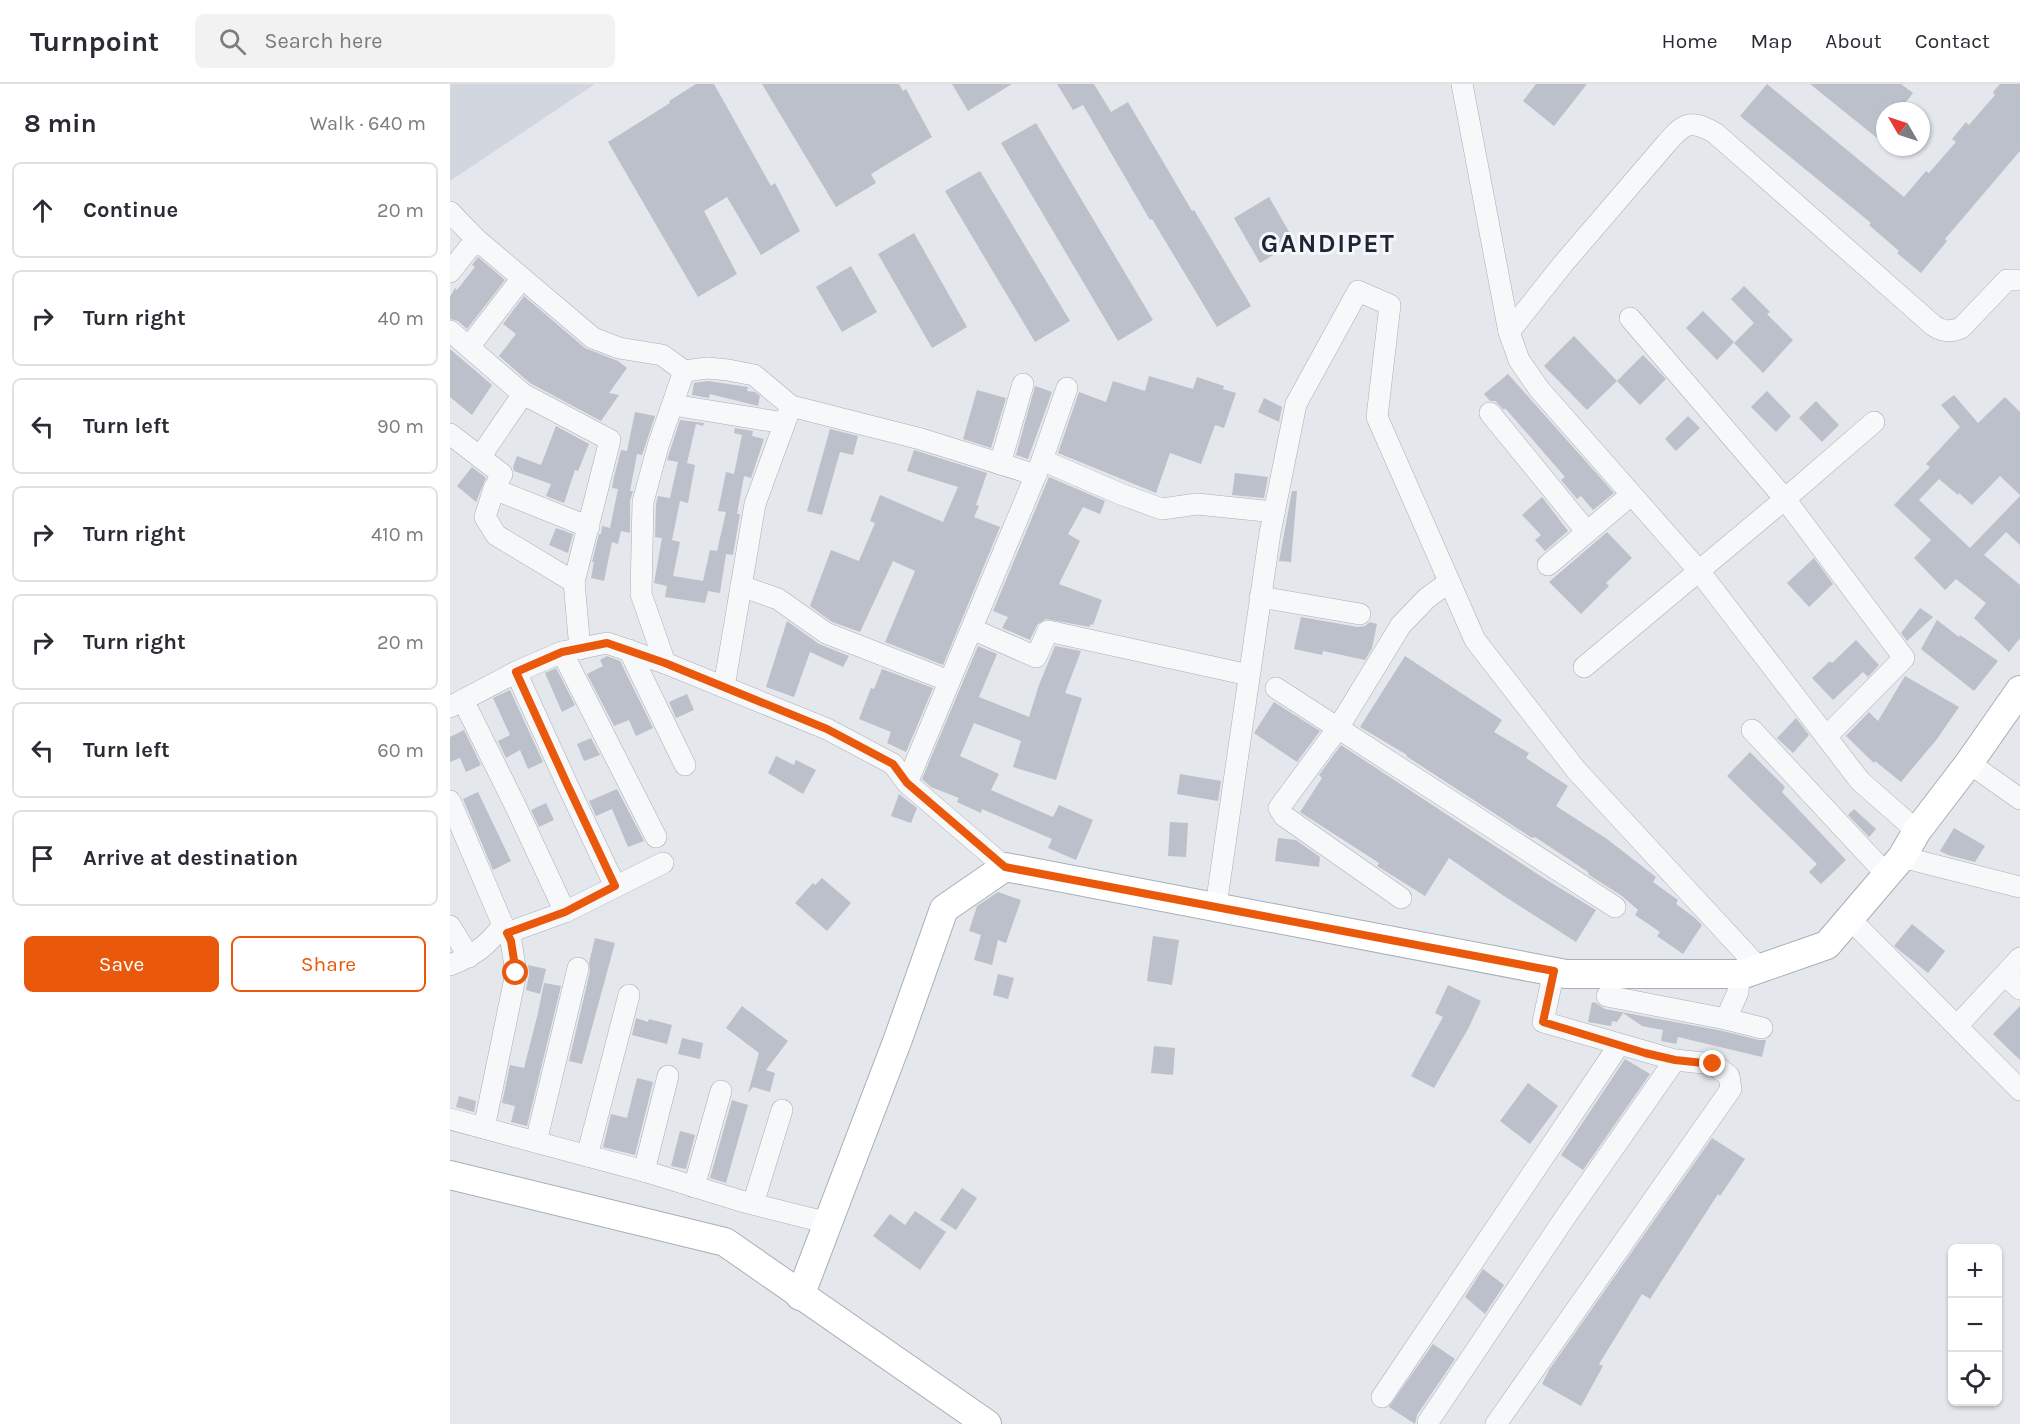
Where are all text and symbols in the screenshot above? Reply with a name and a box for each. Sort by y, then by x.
search box [195,14,615,68]
text: Turnpoint [30,25,159,58]
icon: search [216,25,249,58]
text: Search here [264,28,383,54]
text: Home [1662,29,1718,53]
text: Map [1751,29,1792,53]
text: About [1825,29,1882,53]
text: Contact [1915,29,1990,53]
north arrow [1876,102,1930,156]
text: 8 min [24,108,97,139]
text: Walk · 640 m [310,112,426,135]
icon: ahead [26,194,59,227]
text: Continue [83,197,178,223]
text: 20 m [377,199,424,222]
district label: GANDIPET [1261,228,1395,259]
icon: right [26,302,59,335]
text: Turn right [83,305,186,331]
text: 40 m [378,307,424,330]
icon: left [26,410,59,443]
text: Turn left [83,413,170,439]
text: 90 m [377,415,424,438]
icon: right [26,518,59,551]
text: Turn right [83,521,186,547]
text: 410 m [371,523,424,546]
icon: right [26,626,59,659]
text: Turn right [83,629,186,655]
text: 20 m [377,631,424,654]
icon: left [26,734,59,767]
text: Turn left [83,737,170,763]
text: 60 m [377,739,424,762]
icon: arrive [26,842,59,875]
text: Arrive at destination [83,845,298,871]
button: Save [24,936,219,992]
button: Share [231,936,426,992]
route start [502,959,528,985]
route end [1699,1050,1725,1076]
map controls [1948,1244,2002,1406]
button: + [1948,1244,2002,1298]
button: − [1948,1298,2002,1352]
button: locate [1948,1352,2002,1406]

